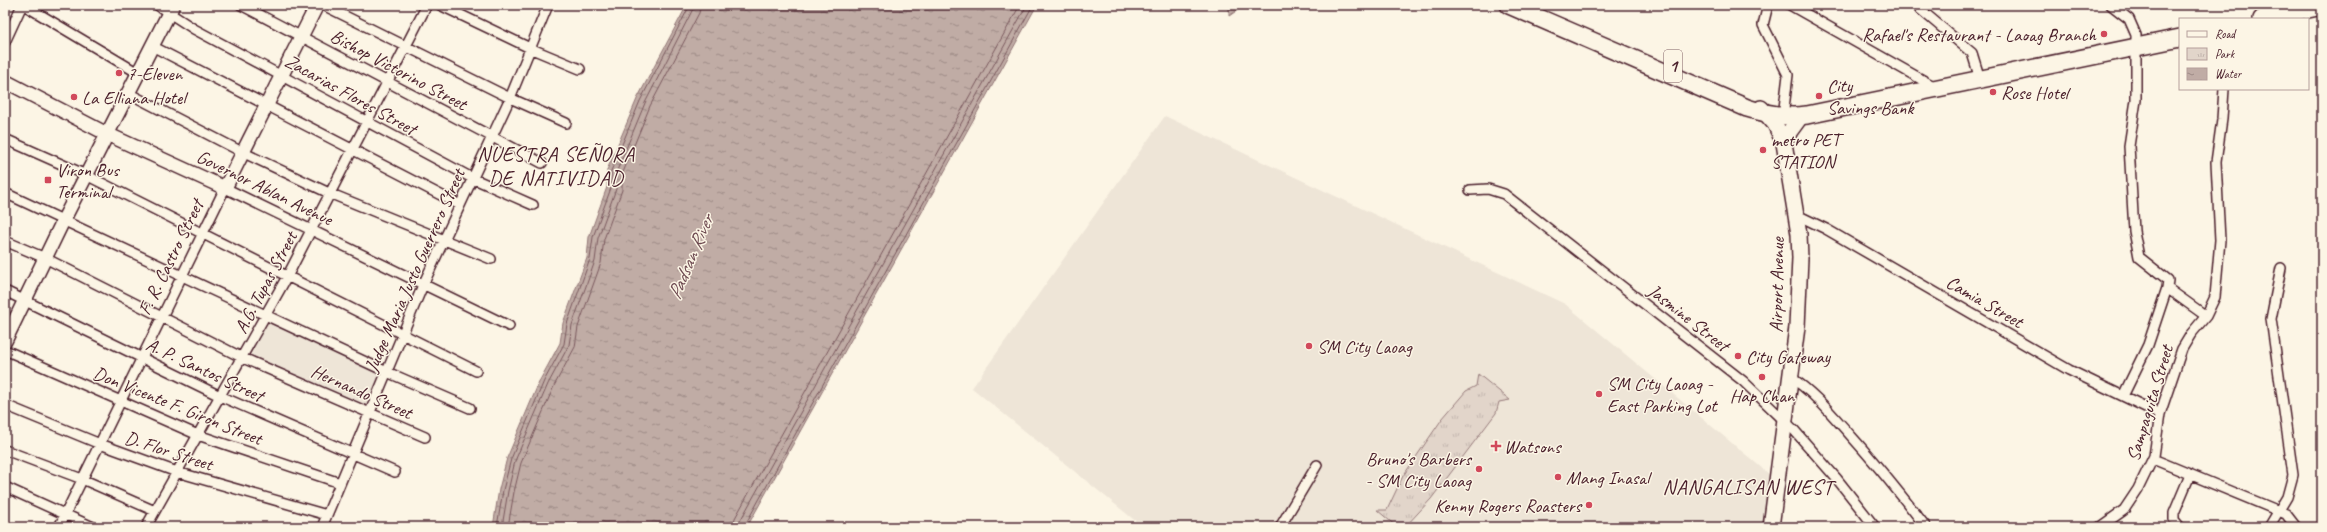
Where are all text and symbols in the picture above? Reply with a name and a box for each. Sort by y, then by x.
legend [2179,18,2309,90]
place label: Rafael's Restaurant - Laoag Branch [1862,23,2097,47]
street label: Bishop Victorino Street [326,24,472,117]
text: Road [2215,26,2237,42]
marker: Rafael's Restaurant - Laoag Branch [2099,29,2109,39]
text: Park [2215,46,2236,62]
street label: Zacarias Flores Street [281,49,423,142]
road number: 1 [1664,50,1682,82]
place label: 7-Eleven [127,62,184,86]
text: Water [2215,66,2243,82]
marker: 7-Eleven [114,68,124,78]
place label: City Savings Bank [1827,74,1915,120]
place label: Rose Hotel [2001,81,2072,105]
place label: La Elliana Hotel [82,86,189,110]
marker: Rose Hotel [1988,87,1998,97]
marker: City Savings Bank [1814,91,1824,101]
marker: La Elliana Hotel [69,92,79,102]
place label: metro PET STATION [1771,128,1845,174]
district label: NUESTRA SEÑORA DE NATIVIDAD [477,141,635,191]
street label: Governor Ablan Avenue [193,145,338,232]
marker: metro PET STATION [1758,145,1768,155]
place label: Viron Bus Terminal [56,158,120,204]
street label: Judge Maria Justo Guerrero Street [359,164,471,377]
marker: Viron Bus Terminal [43,175,53,185]
street label: F. R. Castro Street [133,194,210,319]
water label: Padsan River [662,209,720,303]
street label: A.G. Tupas Street [229,226,304,337]
street label: Airport Avenue [1764,235,1790,333]
street label: Camia Street [1942,270,2029,334]
street label: Jasmine Street [1642,278,1736,359]
street label: A. P. Santos Street [142,332,269,409]
place label: SM City Laoag [1317,335,1413,359]
marker: SM City Laoag [1304,341,1314,351]
street label: Sampaguita Street [2121,341,2179,464]
place label: City Gateway [1746,345,1832,369]
marker: City Gateway [1733,351,1743,361]
street label: Hernando Street [307,359,417,426]
street label: Don Vicente F. Giron Street [90,361,267,451]
place label: SM City Laoag - East Parking Lot [1607,372,1718,418]
marker: Hap Chan [1757,372,1767,382]
place label: Hap Chan [1730,384,1796,408]
marker: SM City Laoag - East Parking Lot [1594,389,1604,399]
street label: D. Flor Street [122,426,217,477]
place label: Watsons [1504,435,1563,459]
marker: Watsons [1491,441,1501,451]
place label: Bruno's Barbers - SM City Laoag [1365,447,1473,493]
marker: Bruno's Barbers - SM City Laoag [1474,464,1484,474]
place label: Mang Inasal [1566,466,1653,490]
marker: Mang Inasal [1553,472,1563,482]
district label: NANGALISAN WEST [1662,474,1837,500]
place label: Kenny Rogers Roasters [1434,494,1584,518]
marker: Kenny Rogers Roasters [1584,500,1594,510]

